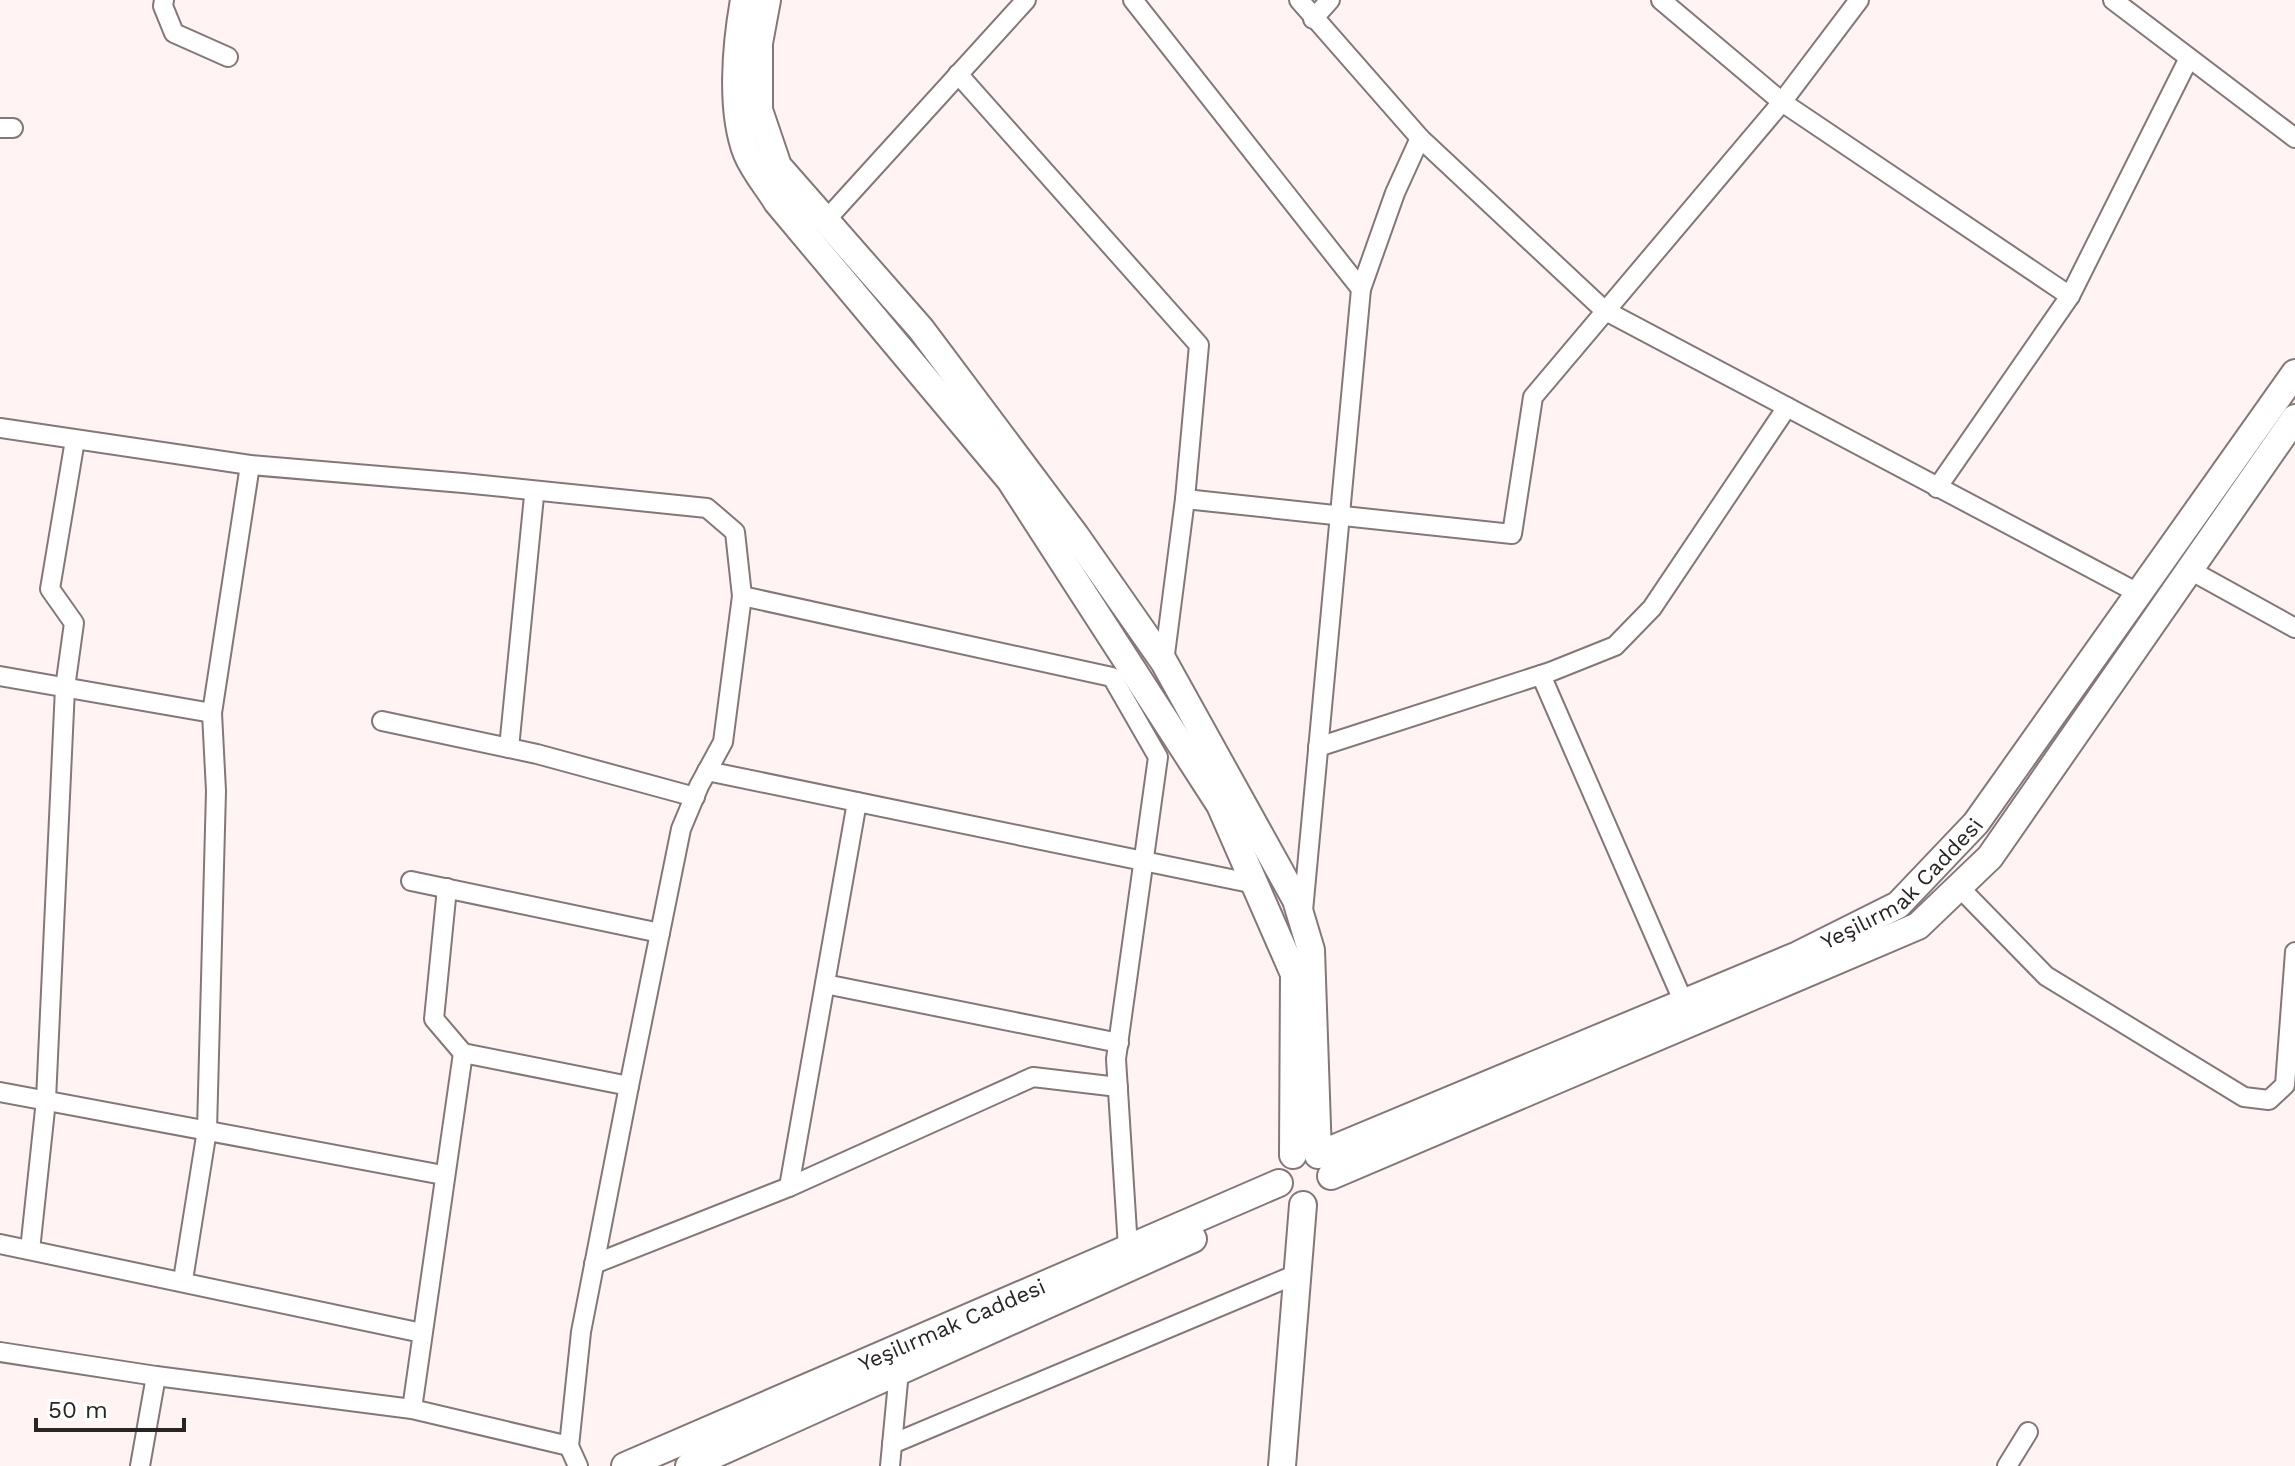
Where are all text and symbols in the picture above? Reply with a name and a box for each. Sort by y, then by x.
street label: Yeşilırmak Caddesi [1817,814,1988,955]
street label: Yeşilırmak Caddesi [855,1274,1049,1376]
scale bar [36,1382,184,1432]
text: 50 m [48,1396,108,1424]

